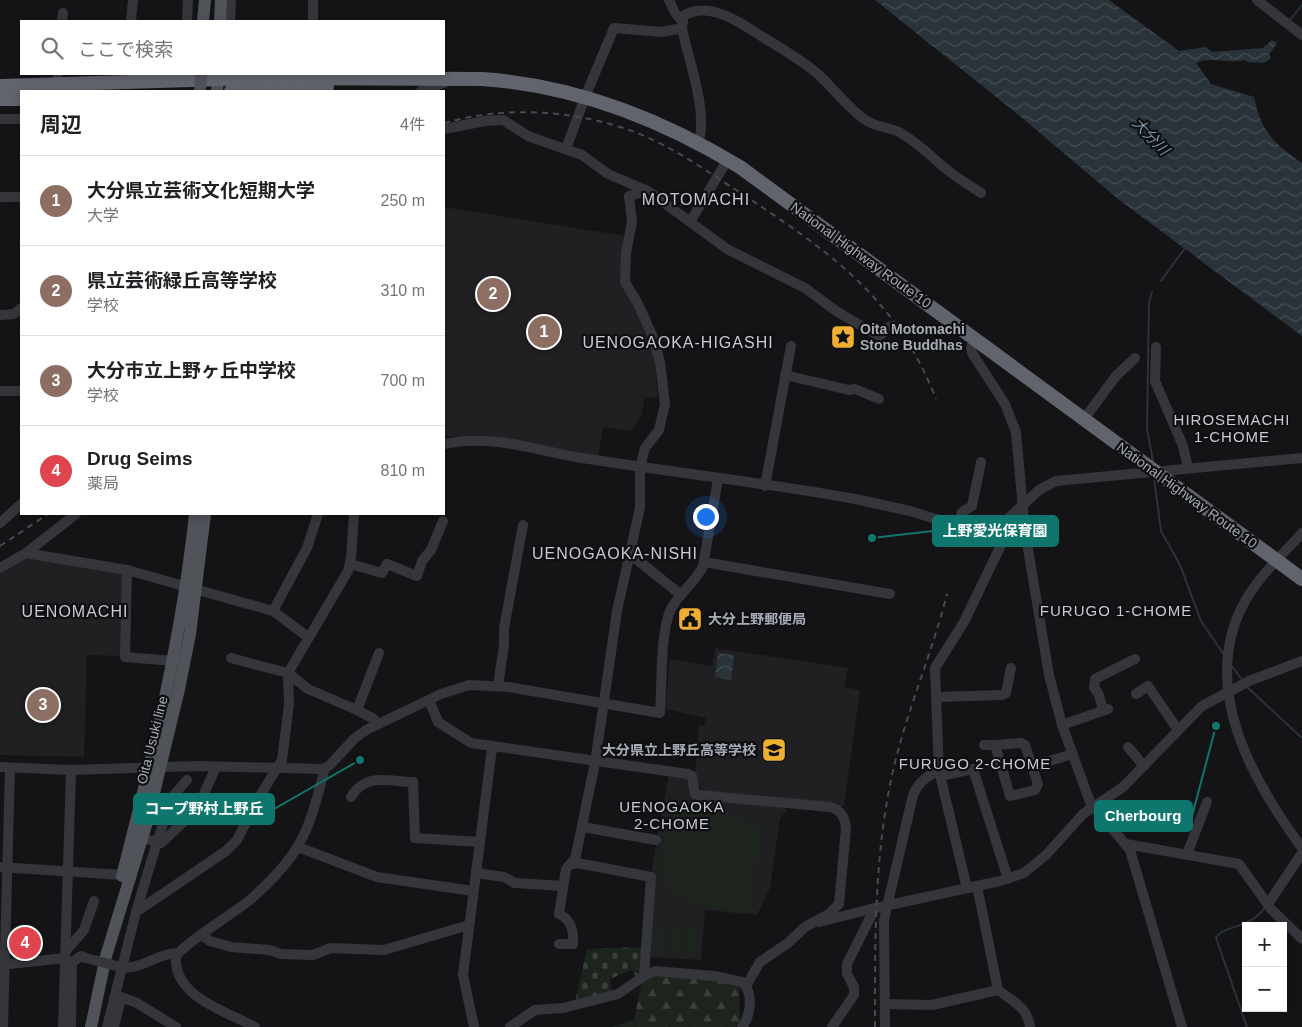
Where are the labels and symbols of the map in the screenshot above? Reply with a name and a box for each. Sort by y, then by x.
water label: 大分川 [1129,114,1174,160]
district label: MOTOMACHI [642,191,750,208]
street label: National Highway Route 10 [788,199,935,311]
pin: 2 [477,275,509,313]
pin: 1 [528,313,560,351]
place label: Oita Motomachi Stone Buddhas [860,321,965,353]
place icon: Oita Motomachi Stone Buddhas [830,324,856,350]
district label: UENOGAOKA-HIGASHI [582,334,774,351]
district label: HIROSEMACHI 1-CHOME [1174,411,1290,445]
street label: National Highway Route 10 [1114,439,1261,551]
your location [693,504,719,530]
callout: 上野愛光保育園 [933,516,1058,546]
text: 上野愛光保育園 [942,522,1048,539]
district label: UENOGAOKA-NISHI [532,545,698,562]
district label: FURUGO 1-CHOME [1040,602,1192,619]
district label: UENOMACHI [22,603,128,620]
public building icon: 大分上野郵便局 [677,606,703,632]
place label: 大分上野郵便局 [708,611,806,627]
pin: 3 [27,686,59,724]
street label: Oita Usuki line [133,694,171,786]
school or university icon: 大分県立上野丘高等学校 [761,737,787,763]
place label: 大分県立上野丘高等学校 [602,742,756,758]
district label: FURUGO 2-CHOME [899,755,1051,772]
callout: コープ野村上野丘 [134,794,274,824]
district label: UENOGAOKA 2-CHOME [619,798,725,832]
text: コープ野村上野丘 [144,800,264,817]
callout: Cherbourg [1095,801,1192,831]
text: Cherbourg [1105,807,1181,824]
pin: 4 [9,924,41,962]

